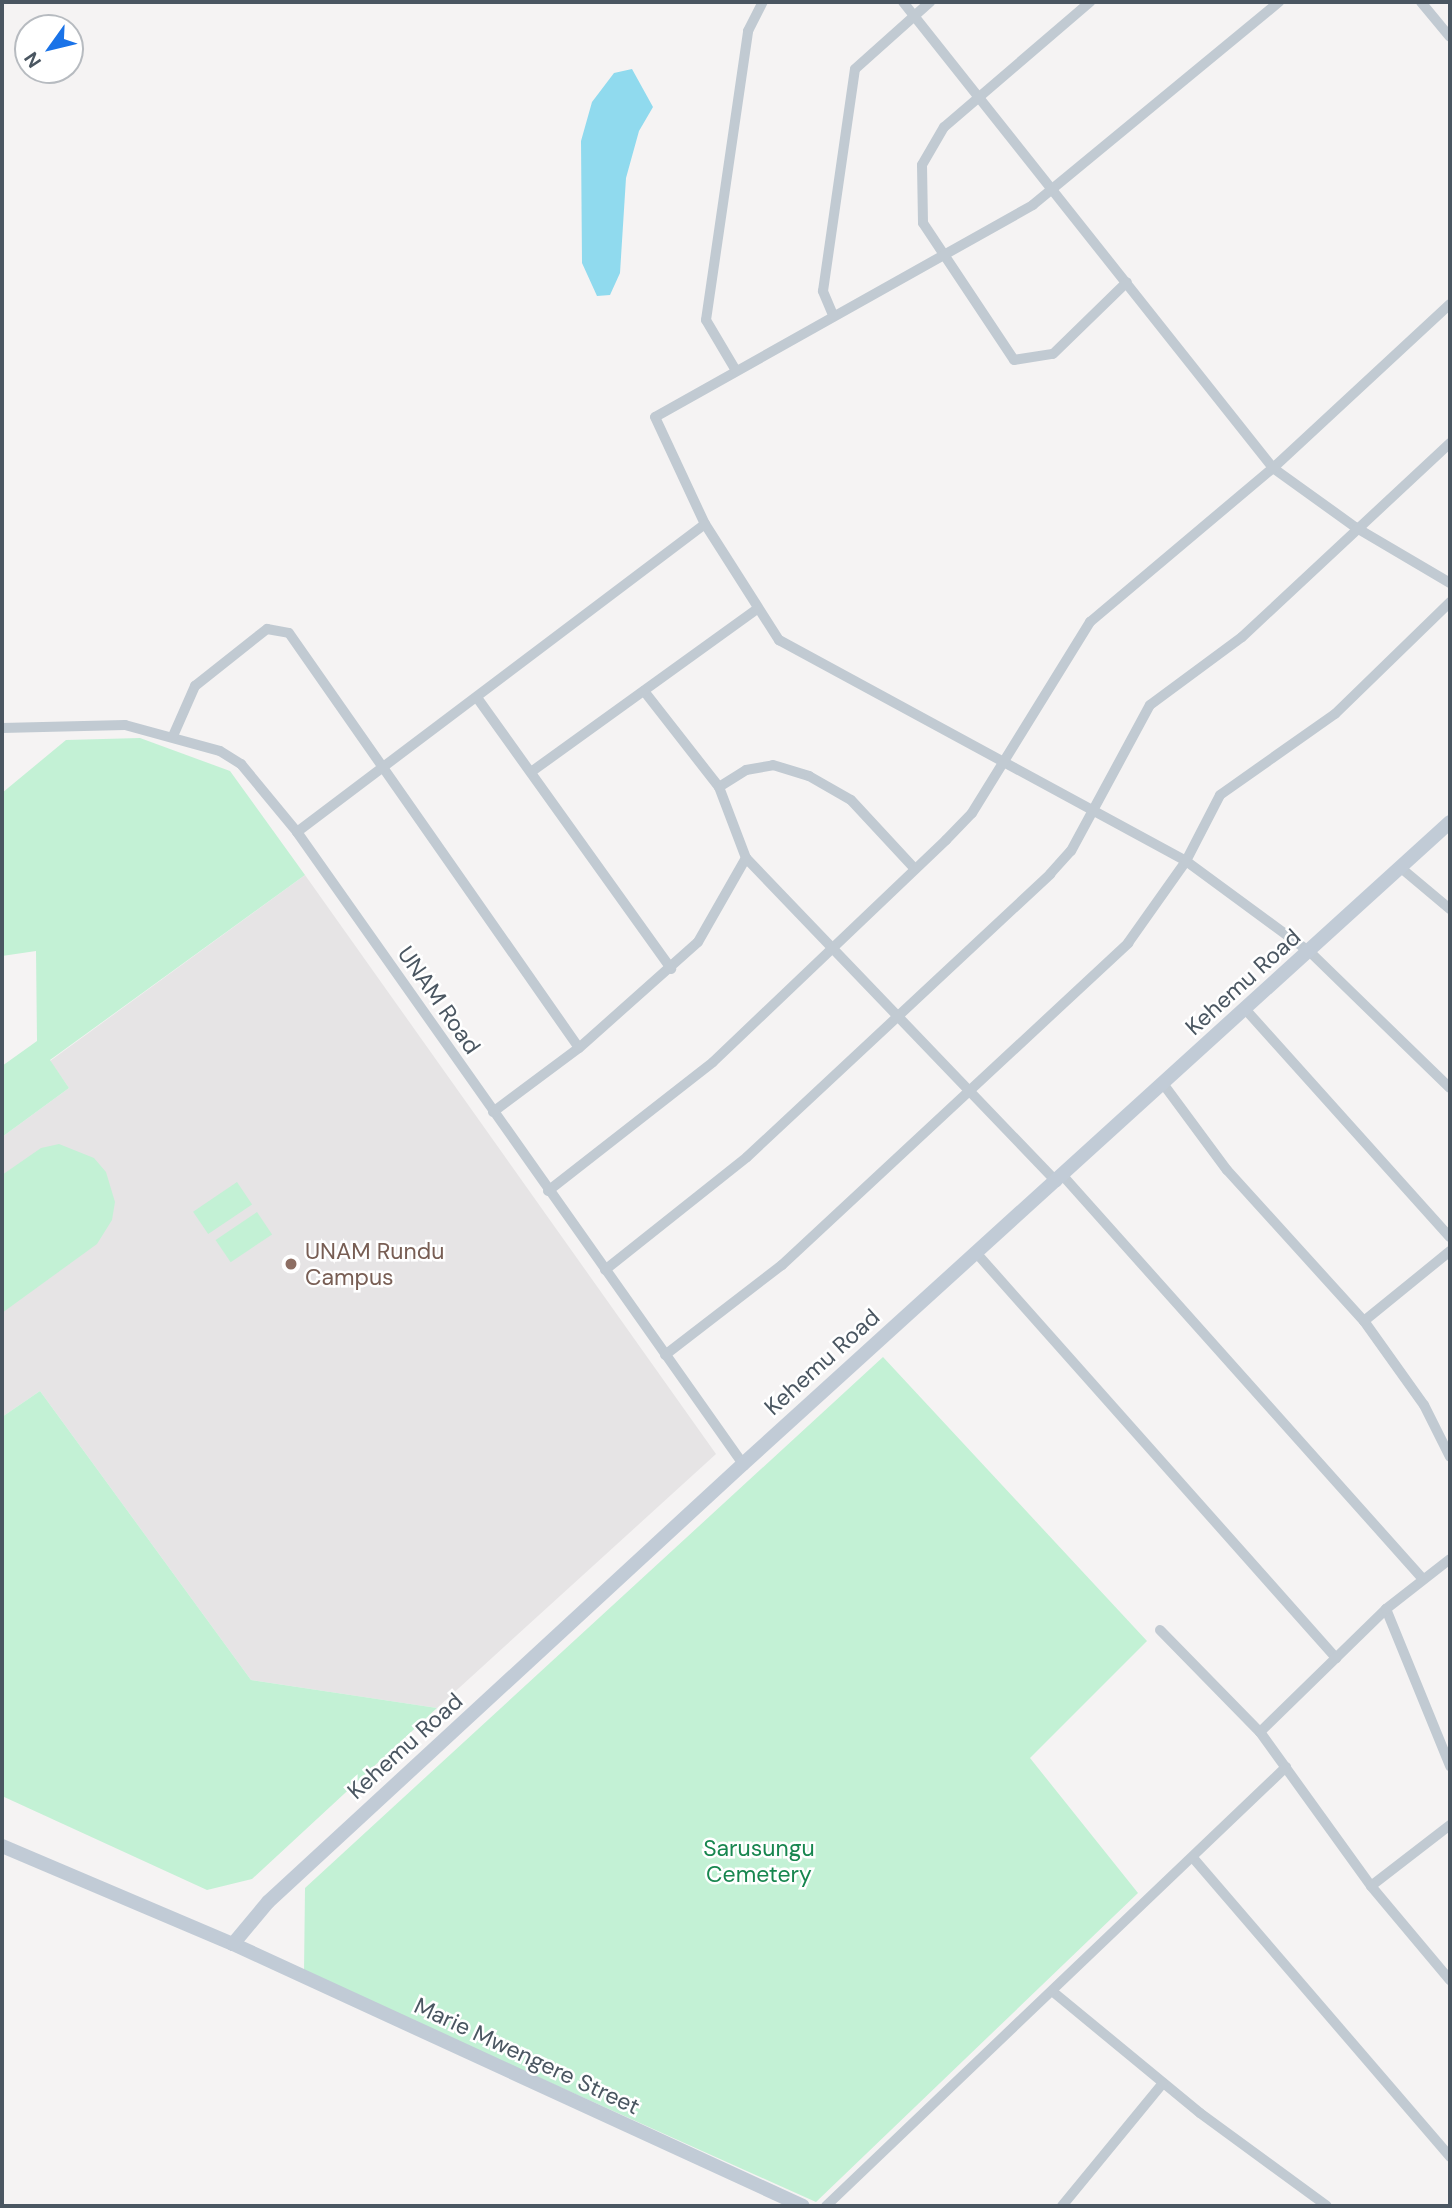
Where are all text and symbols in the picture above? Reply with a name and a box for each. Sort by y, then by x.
north arrow [14,14,84,84]
text: N [19,47,47,73]
street label: Kehemu Road [1180,923,1306,1041]
street label: UNAM Road [392,941,486,1059]
place label: UNAM Rundu Campus [305,1237,444,1291]
marker: UNAM Rundu Campus [283,1256,299,1272]
street label: Kehemu Road [759,1303,885,1421]
street label: Kehemu Road [342,1687,468,1805]
park label: Sarusungu Cemetery [703,1834,815,1888]
street label: Marie Mwengere Street [410,1992,644,2120]

